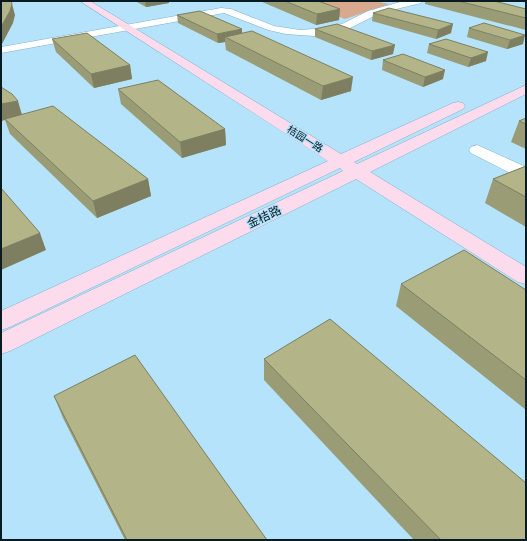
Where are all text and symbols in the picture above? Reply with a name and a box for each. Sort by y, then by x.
street label: 桔园一路 [285,124,325,154]
street label: 金桔路 [245,203,283,231]

